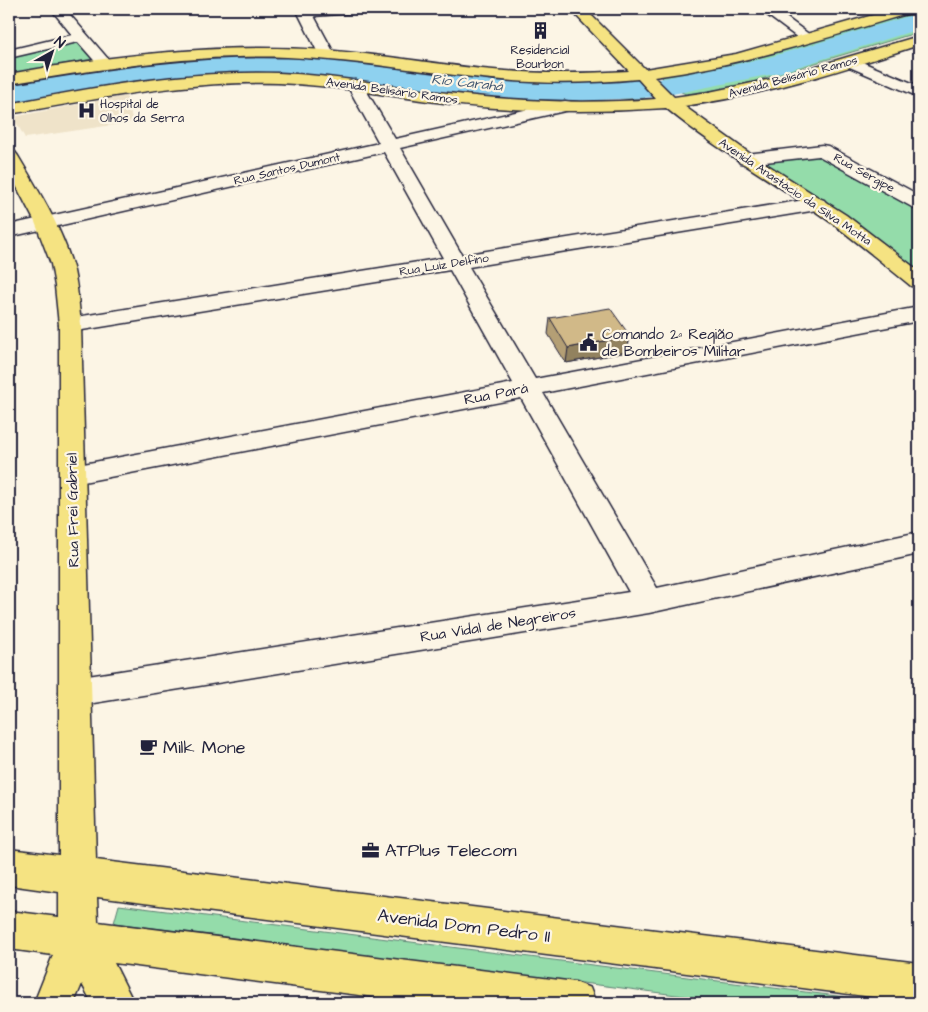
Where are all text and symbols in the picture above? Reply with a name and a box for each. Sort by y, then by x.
building icon: Residencial Bourbon [530,21,550,41]
north arrow [28,28,78,78]
text: N [50,32,69,53]
place label: Residencial Bourbon [511,42,570,73]
street label: Avenida Belisário Ramos [727,52,859,102]
water label: Rio Carahá [430,69,504,97]
street label: Avenida Belisário Ramos [325,73,459,109]
place label: Hospital de Olhos da Serra [100,96,184,127]
hospital icon: Hospital de Olhos da Serra [76,101,96,121]
street label: Avenida Anastácio da Silva Motta [715,134,875,250]
street label: Rua Santos Dumont [232,148,342,189]
street label: Rua Sergipe [830,149,898,198]
street label: Rua Luiz Delfino [398,249,490,280]
place label: Comando 2ª Região de Bombeiros Militar [602,324,745,362]
public building icon: Comando 2ª Região de Bombeiros Militar [578,333,598,353]
street label: Rua Pará [462,377,530,411]
street label: Rua Frei Gabriel [62,453,84,567]
street label: Rua Vidal de Negreiros [419,602,578,649]
place label: Milk Mone [163,735,246,760]
cafe icon: Milk Mone [139,737,159,757]
place label: ATPlus Telecom [385,838,516,863]
office icon: ATPlus Telecom [361,840,381,860]
street label: Avenida Dom Pedro II [376,903,552,949]

